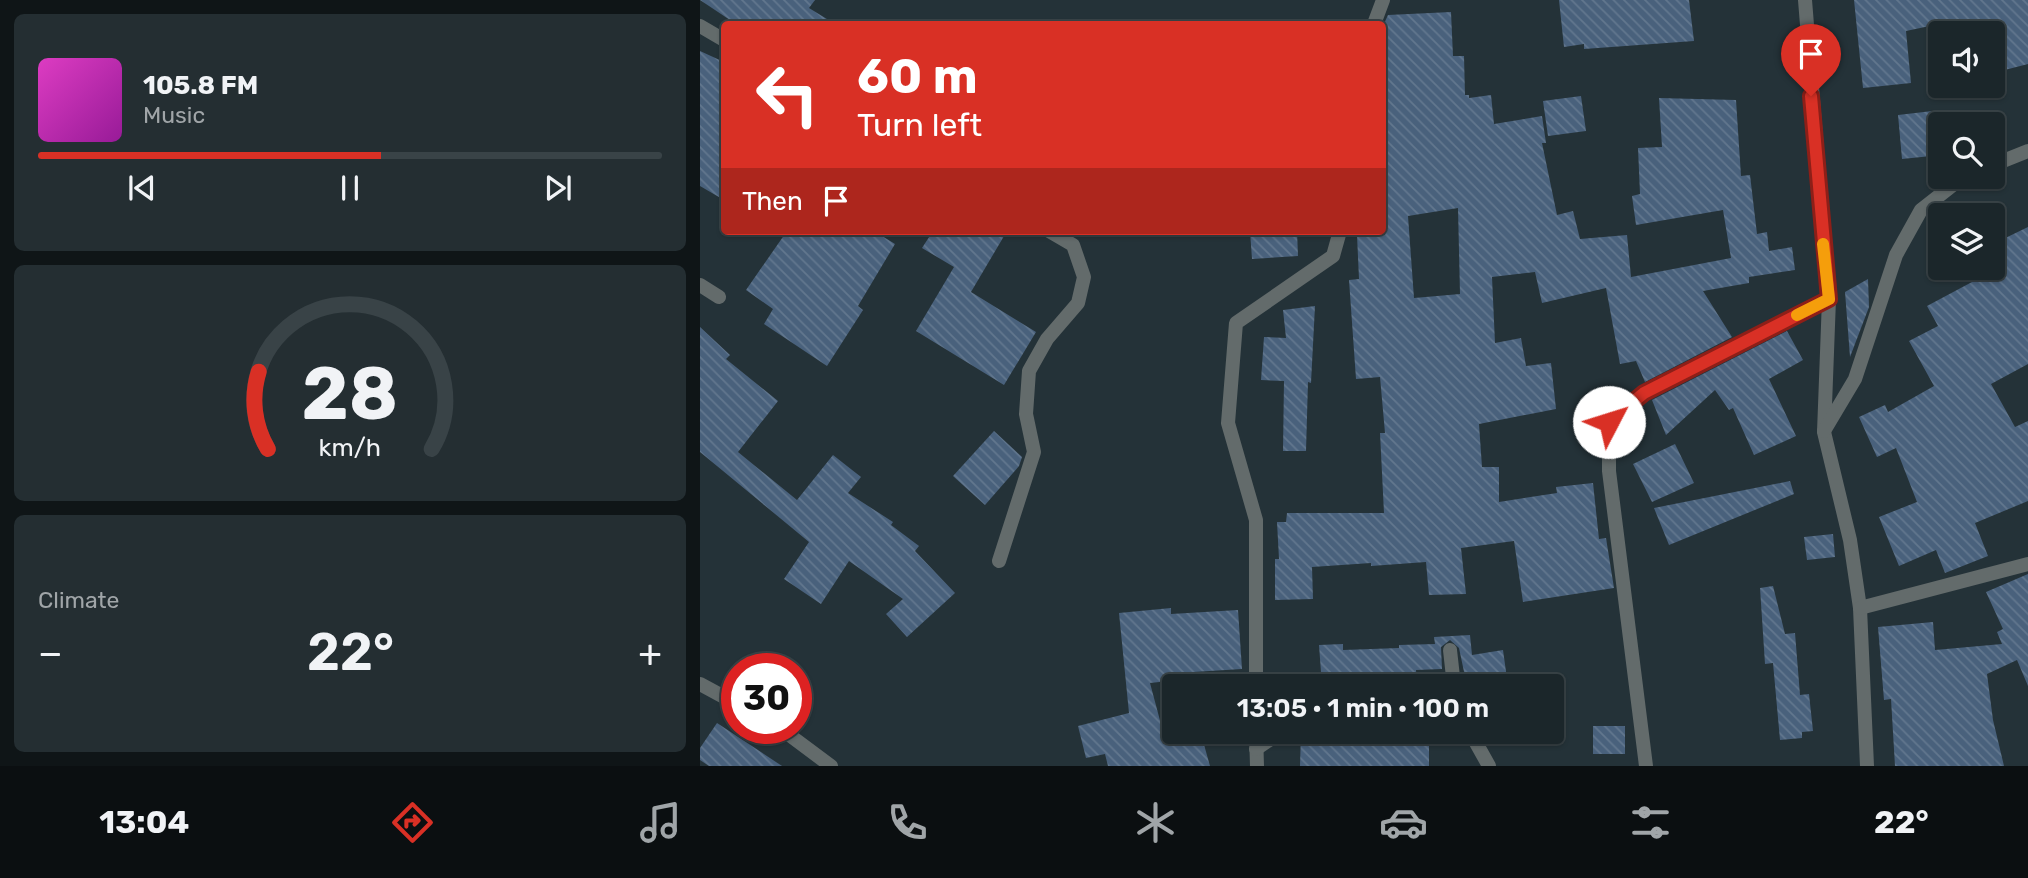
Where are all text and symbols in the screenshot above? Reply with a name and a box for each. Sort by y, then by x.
map controls [1928,21,2005,280]
button: sound [1928,21,2005,98]
pin [1781,24,1841,96]
icon: arrive [1792,35,1830,73]
text: 60 m [857,47,978,105]
icon: left [742,49,833,140]
text: 105.8 FM [143,70,258,101]
text: Music [143,101,205,129]
text: Turn left [857,106,982,144]
button: search [1928,112,2005,189]
icon: previous [123,169,161,207]
icon: pause [331,169,369,207]
icon: next [539,169,577,207]
icon: arrive [817,182,855,220]
text: Then [742,186,803,217]
button: layers [1928,203,2005,280]
text: 28 [302,351,398,437]
position arrow [1572,385,1646,459]
text: km/h [319,433,381,462]
text: Climate [38,586,119,614]
text: 22° [307,621,394,683]
text: − [38,630,63,676]
text: + [638,630,662,676]
speed limit sign: 30 [721,653,812,744]
text: 13:05 · 1 min · 100 m [1237,693,1489,724]
icon: directions [388,798,437,847]
icon: music [636,798,685,847]
icon: phone [883,798,932,847]
icon: climate [1131,798,1180,847]
icon: car [1379,798,1428,847]
icon: filters [1626,798,1675,847]
text: 13:04 [99,803,189,841]
text: 22° [1874,803,1929,841]

